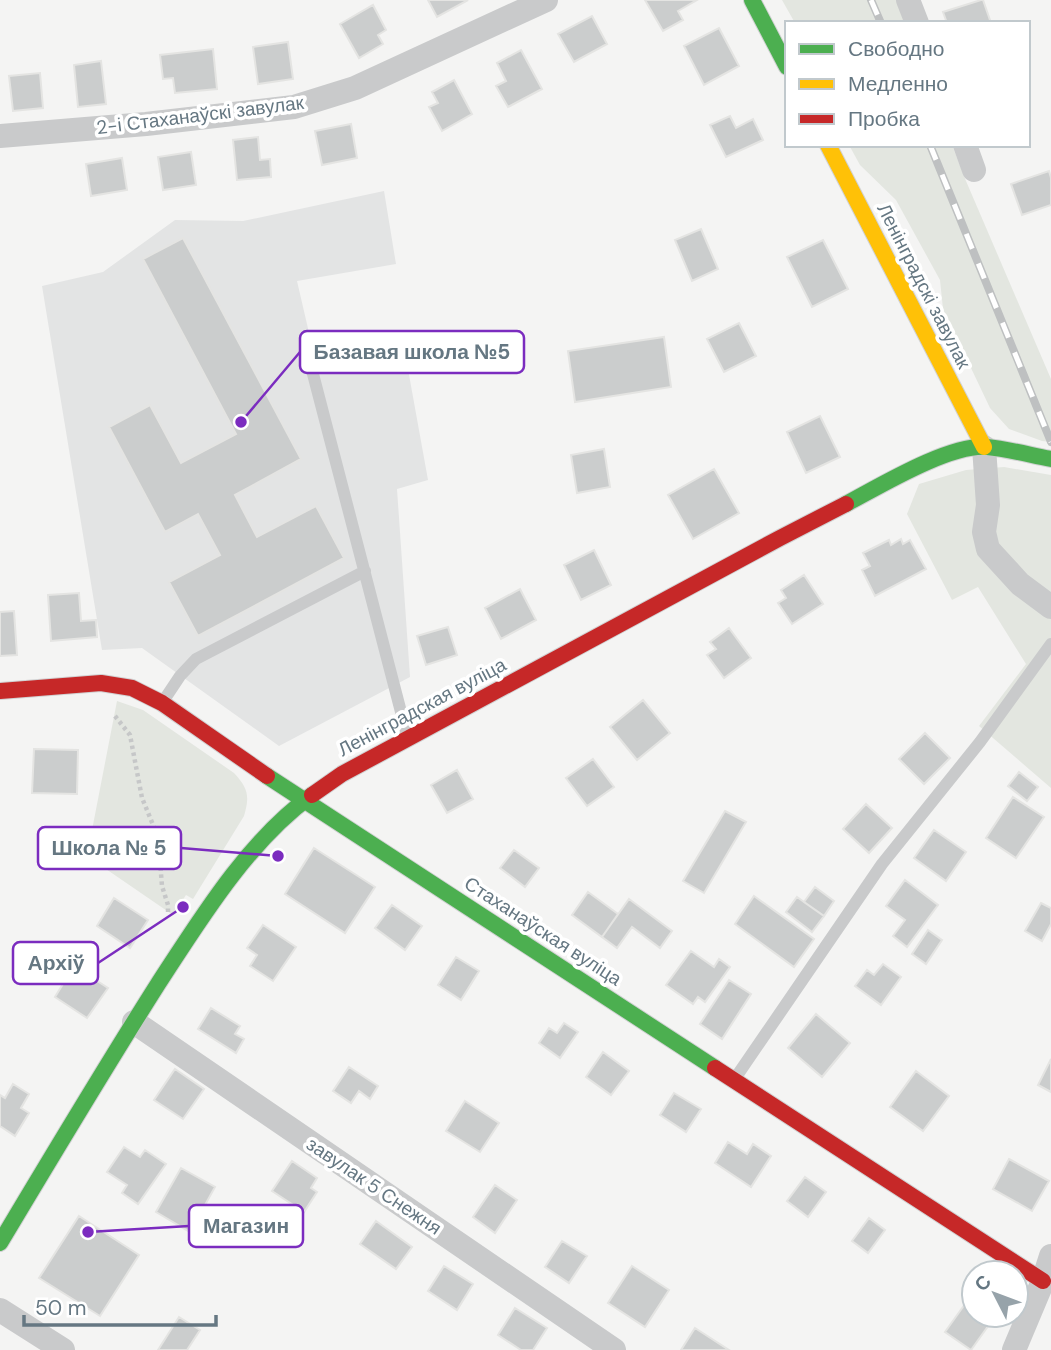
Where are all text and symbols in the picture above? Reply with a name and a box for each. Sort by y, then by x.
legend [785,21,1030,147]
text: Свободно [848,35,945,63]
text: Медленно [848,70,948,98]
street label: 2-і Стаханаўскі завулак [95,90,306,140]
text: Пробка [848,105,920,133]
street label: Ленінградскі завулак [871,199,977,374]
callout: Базавая школа №5 [300,331,524,373]
text: Базавая школа №5 [314,338,510,366]
street label: Ленінградская вуліца [334,652,511,762]
callout: Школа № 5 [38,827,181,869]
text: Школа № 5 [51,834,167,862]
street label: Стаханаўская вуліца [460,871,627,992]
callout: Архіў [13,942,98,984]
text: Архіў [28,949,85,977]
street label: завулак 5 Снежня [302,1132,446,1240]
callout: Магазин [189,1205,303,1247]
text: Магазин [203,1212,289,1240]
north arrow [960,1259,1030,1329]
text: С [969,1269,997,1296]
scale bar [24,1284,217,1328]
text: 50 m [35,1294,86,1322]

